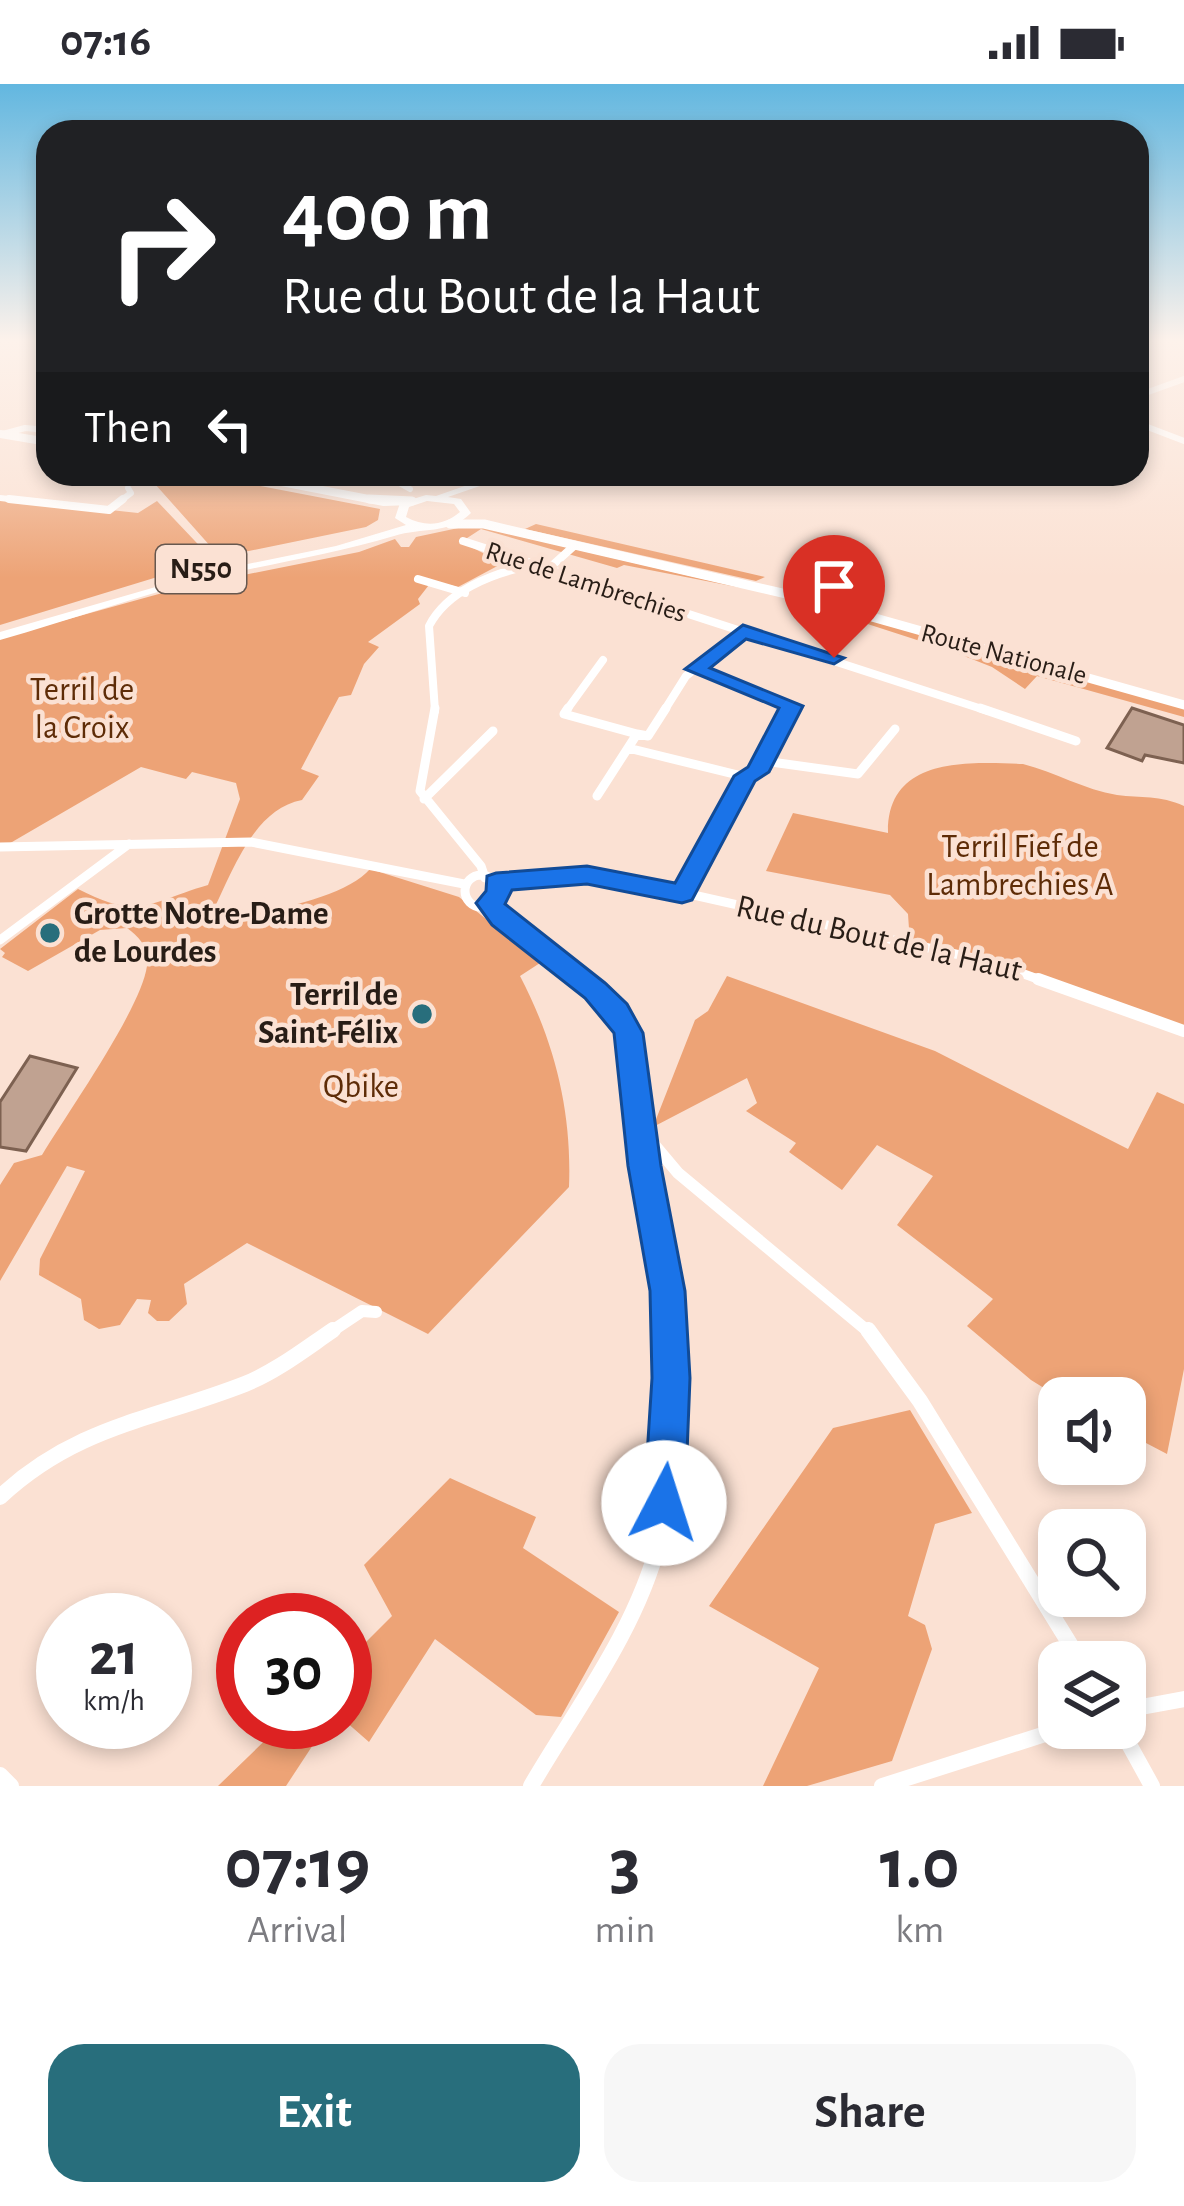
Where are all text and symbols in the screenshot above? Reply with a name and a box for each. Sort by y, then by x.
text: 07:16 [60,19,151,64]
icon: right [84,168,240,324]
text: 400 m [282,172,492,256]
text: Rue du Bout de la Haut [282,270,760,324]
icon: left [197,396,263,462]
text: Then [84,406,173,451]
pin [783,535,885,658]
street label: Rue de Lambrechies [482,537,690,627]
road number: N550 [156,545,246,593]
icon: arrive [801,553,867,619]
street label: Route Nationale [918,619,1090,689]
park label: Terril de la Croix [30,674,134,745]
park label: Terril Fief de Lambrechies A [926,831,1114,902]
street label: Rue du Bout de la Haut [733,890,1025,988]
place label: Grotte Notre-Dame de Lourdes [74,898,329,969]
marker: Grotte Notre-Dame de Lourdes [37,920,63,946]
place label: Terril de Saint-Félix [258,979,398,1050]
marker: Terril de Saint-Félix [409,1001,435,1027]
park label: Qbike [323,1071,399,1104]
map controls [1038,1377,1146,1749]
button: sound [1038,1377,1146,1485]
position arrow [601,1440,727,1566]
button: search [1038,1509,1146,1617]
speed limit sign: 30 [216,1593,372,1749]
text: 21 [89,1626,139,1686]
button: layers [1038,1641,1146,1749]
text: km/h [83,1686,145,1716]
text: 07:19 [224,1829,370,1901]
text: 3 [609,1829,640,1901]
text: 1.0 [880,1829,960,1901]
text: Arrival [247,1911,347,1950]
text: min [595,1911,655,1950]
text: km [895,1911,944,1950]
button: Exit [48,2044,580,2182]
button: Share [604,2044,1136,2182]

